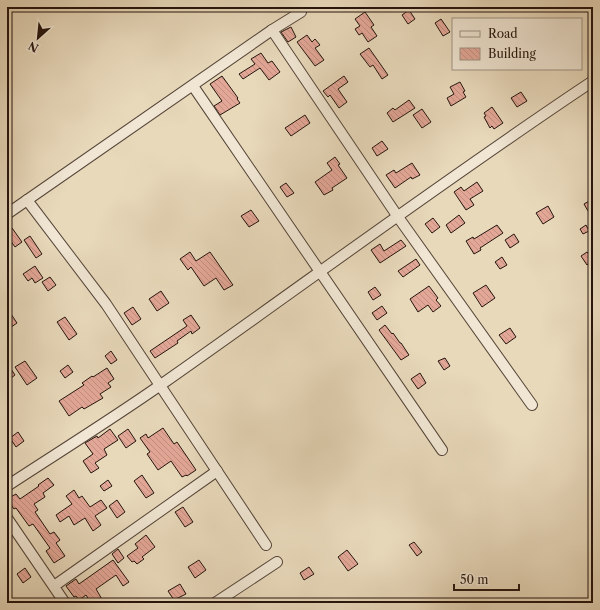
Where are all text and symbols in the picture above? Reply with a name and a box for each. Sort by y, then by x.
north arrow [18,18,58,58]
legend [452,18,582,70]
text: Road [488,26,518,41]
text: N [26,38,41,55]
text: Building [488,46,536,61]
scale bar [454,566,519,592]
text: 50 m [460,572,489,587]

